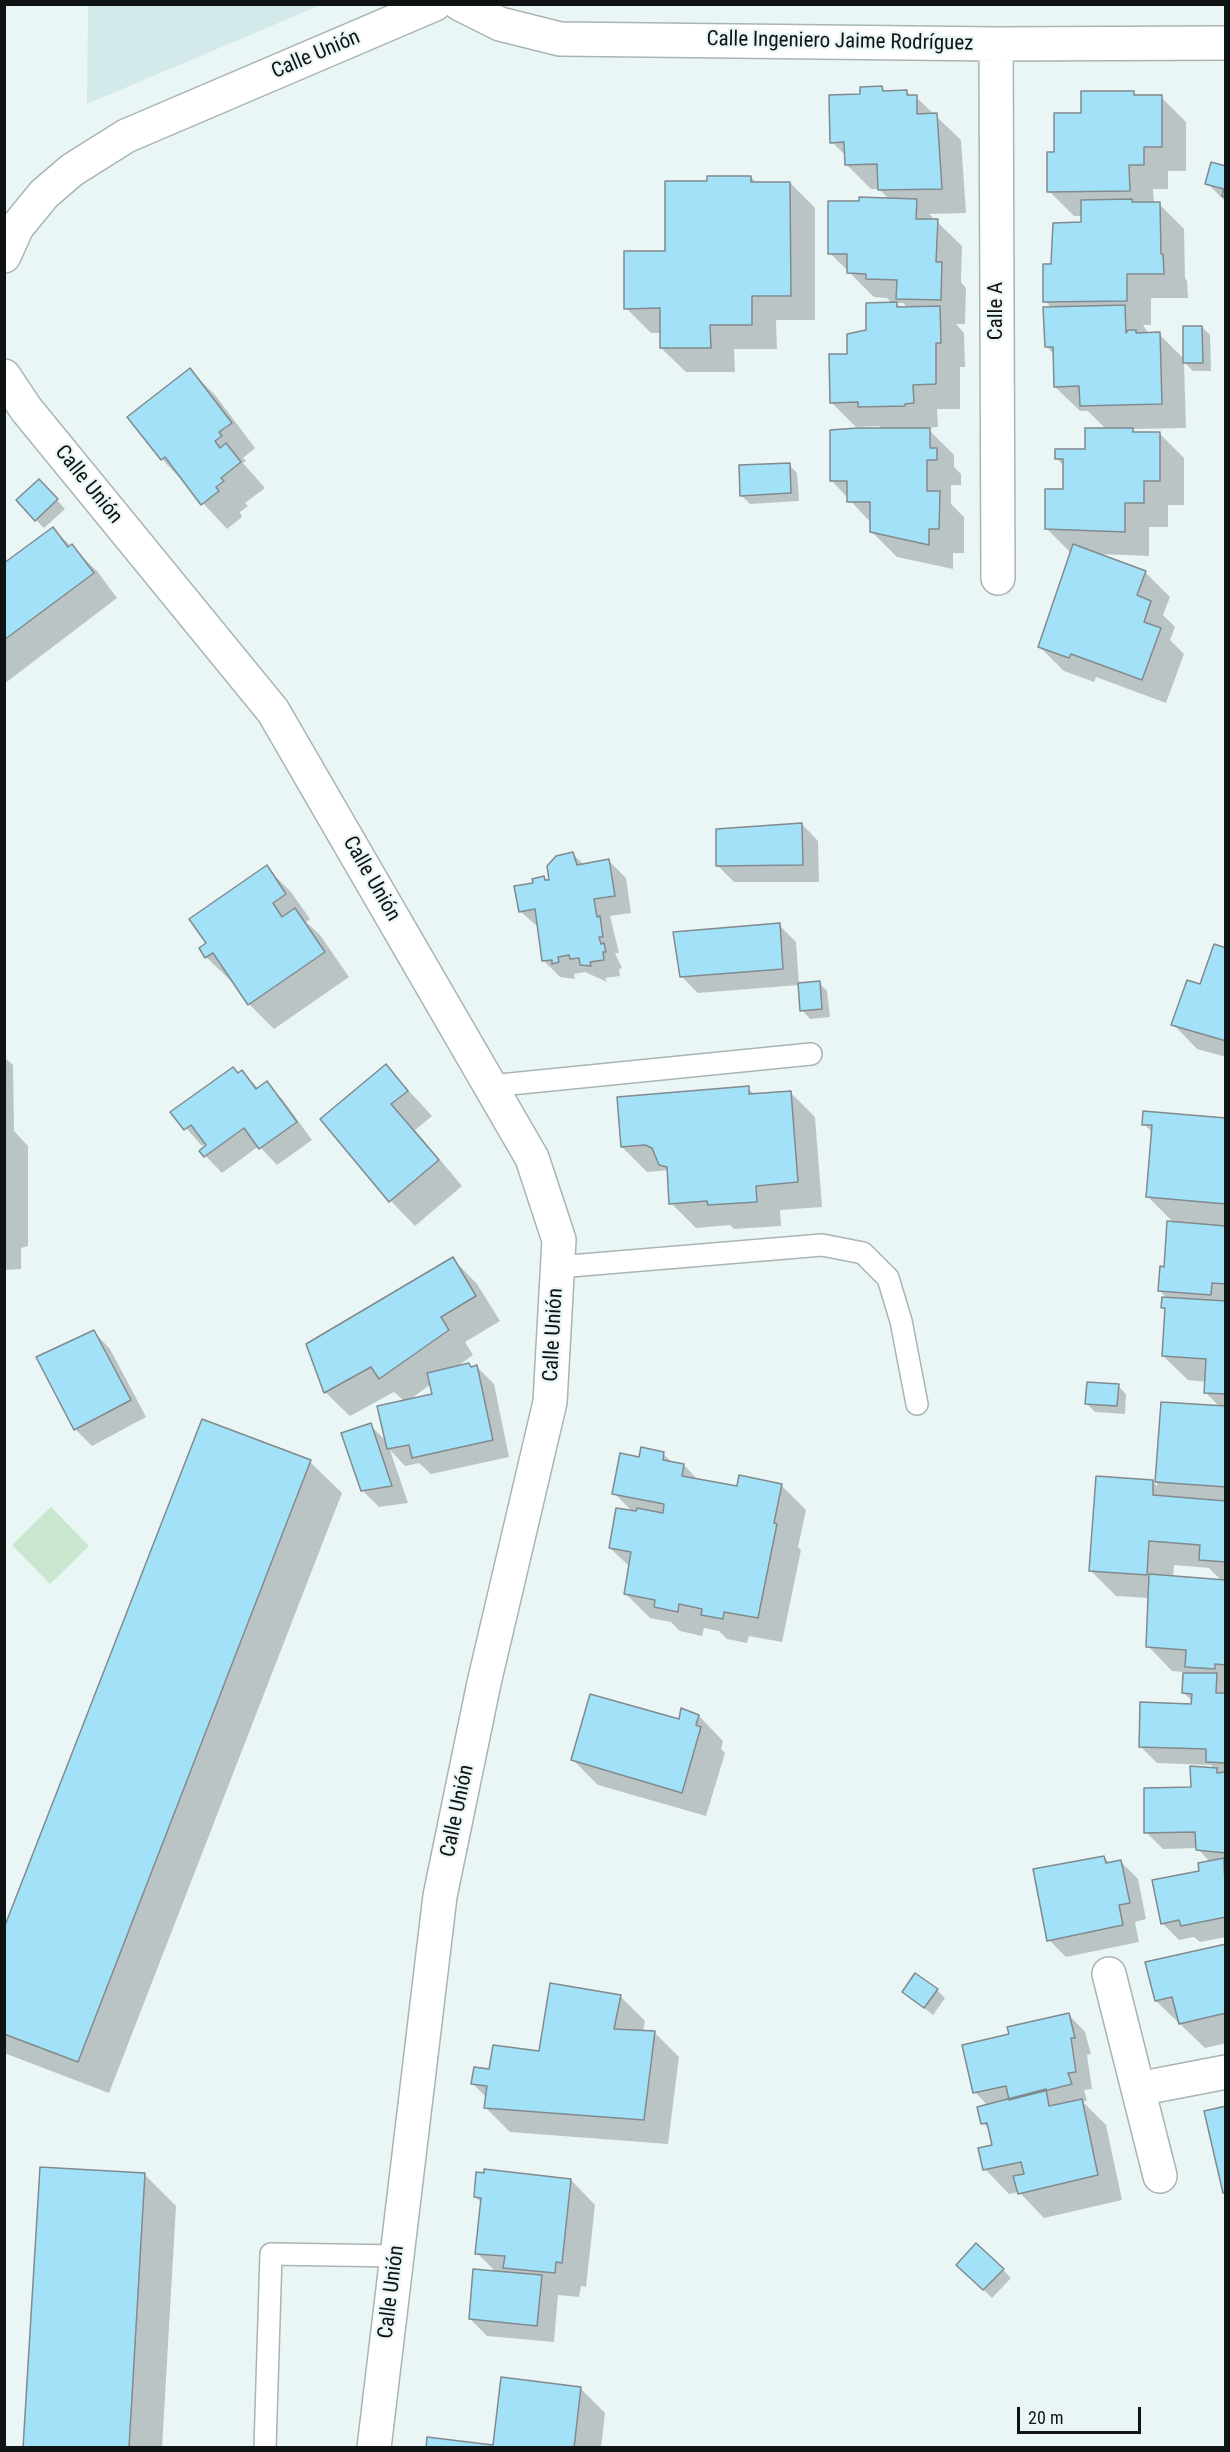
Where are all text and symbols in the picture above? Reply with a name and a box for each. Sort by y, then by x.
street label: Calle Unión [268,25,364,85]
street label: Calle Ingeniero Jaime Rodríguez [706,27,974,57]
street label: Calle A [984,282,1010,340]
street label: Calle Unión [49,441,127,529]
street label: Calle Unión [337,832,405,926]
street label: Calle Unión [539,1288,569,1382]
street label: Calle Unión [436,1763,480,1859]
street label: Calle Unión [374,2244,410,2340]
scale bar [1020,2395,1144,2433]
text: 20 m [1028,2407,1063,2428]

